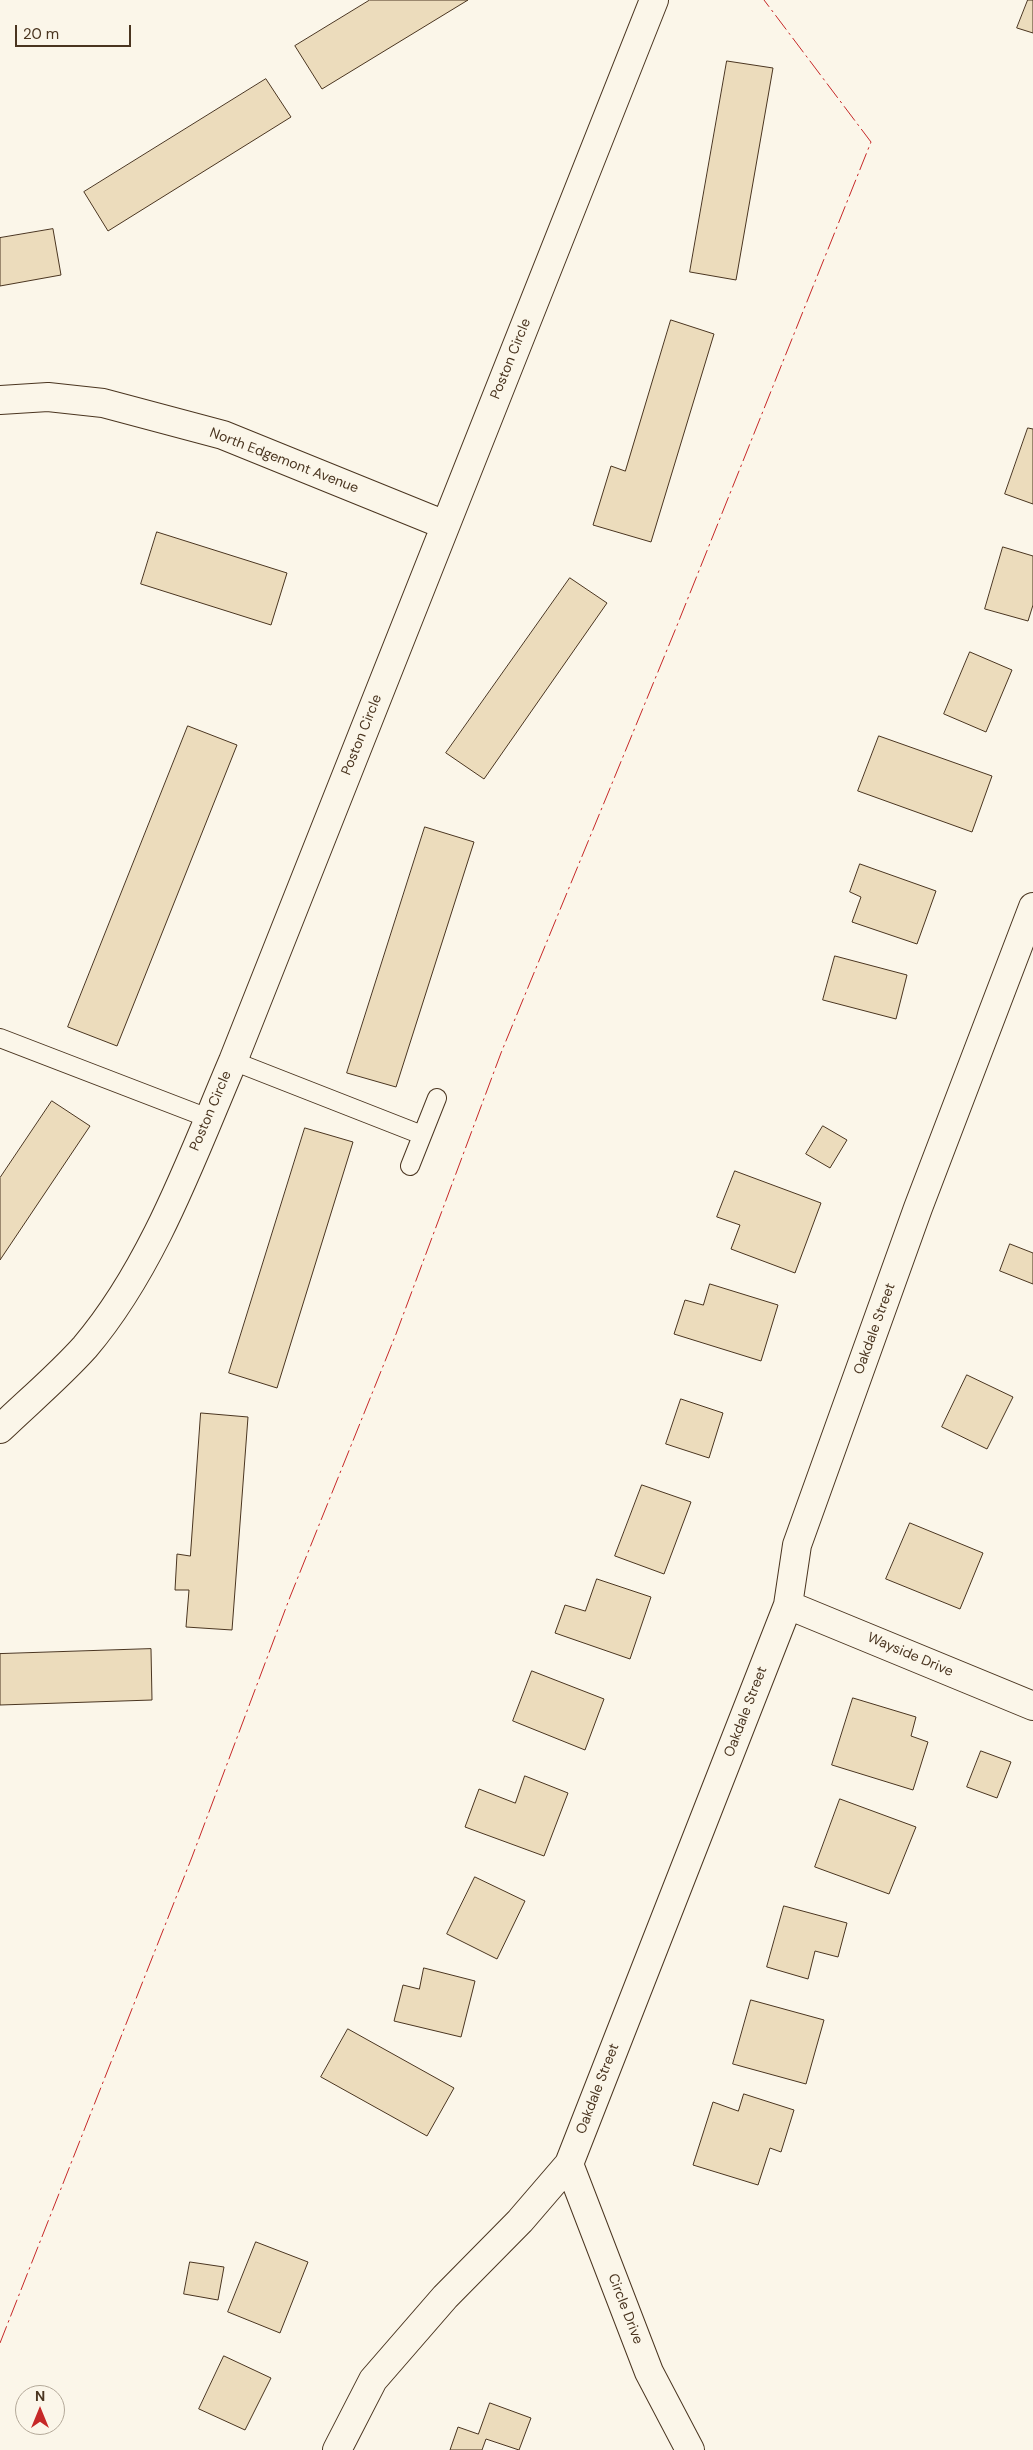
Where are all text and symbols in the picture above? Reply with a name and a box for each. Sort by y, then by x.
scale bar [18,15,134,47]
text: 20 m [23,24,59,44]
street label: Poston Circle [487,316,535,402]
street label: North Edgemont Avenue [207,425,361,497]
street label: Poston Circle [338,692,386,778]
street label: Poston Circle [187,1068,235,1154]
street label: Oakdale Street [851,1281,899,1377]
street label: Wayside Drive [865,1629,955,1681]
street label: Oakdale Street [721,1664,771,1760]
street label: Oakdale Street [573,2041,623,2137]
street label: Circle Drive [604,2271,646,2347]
north arrow [15,2385,65,2435]
text: N [35,2387,45,2405]

